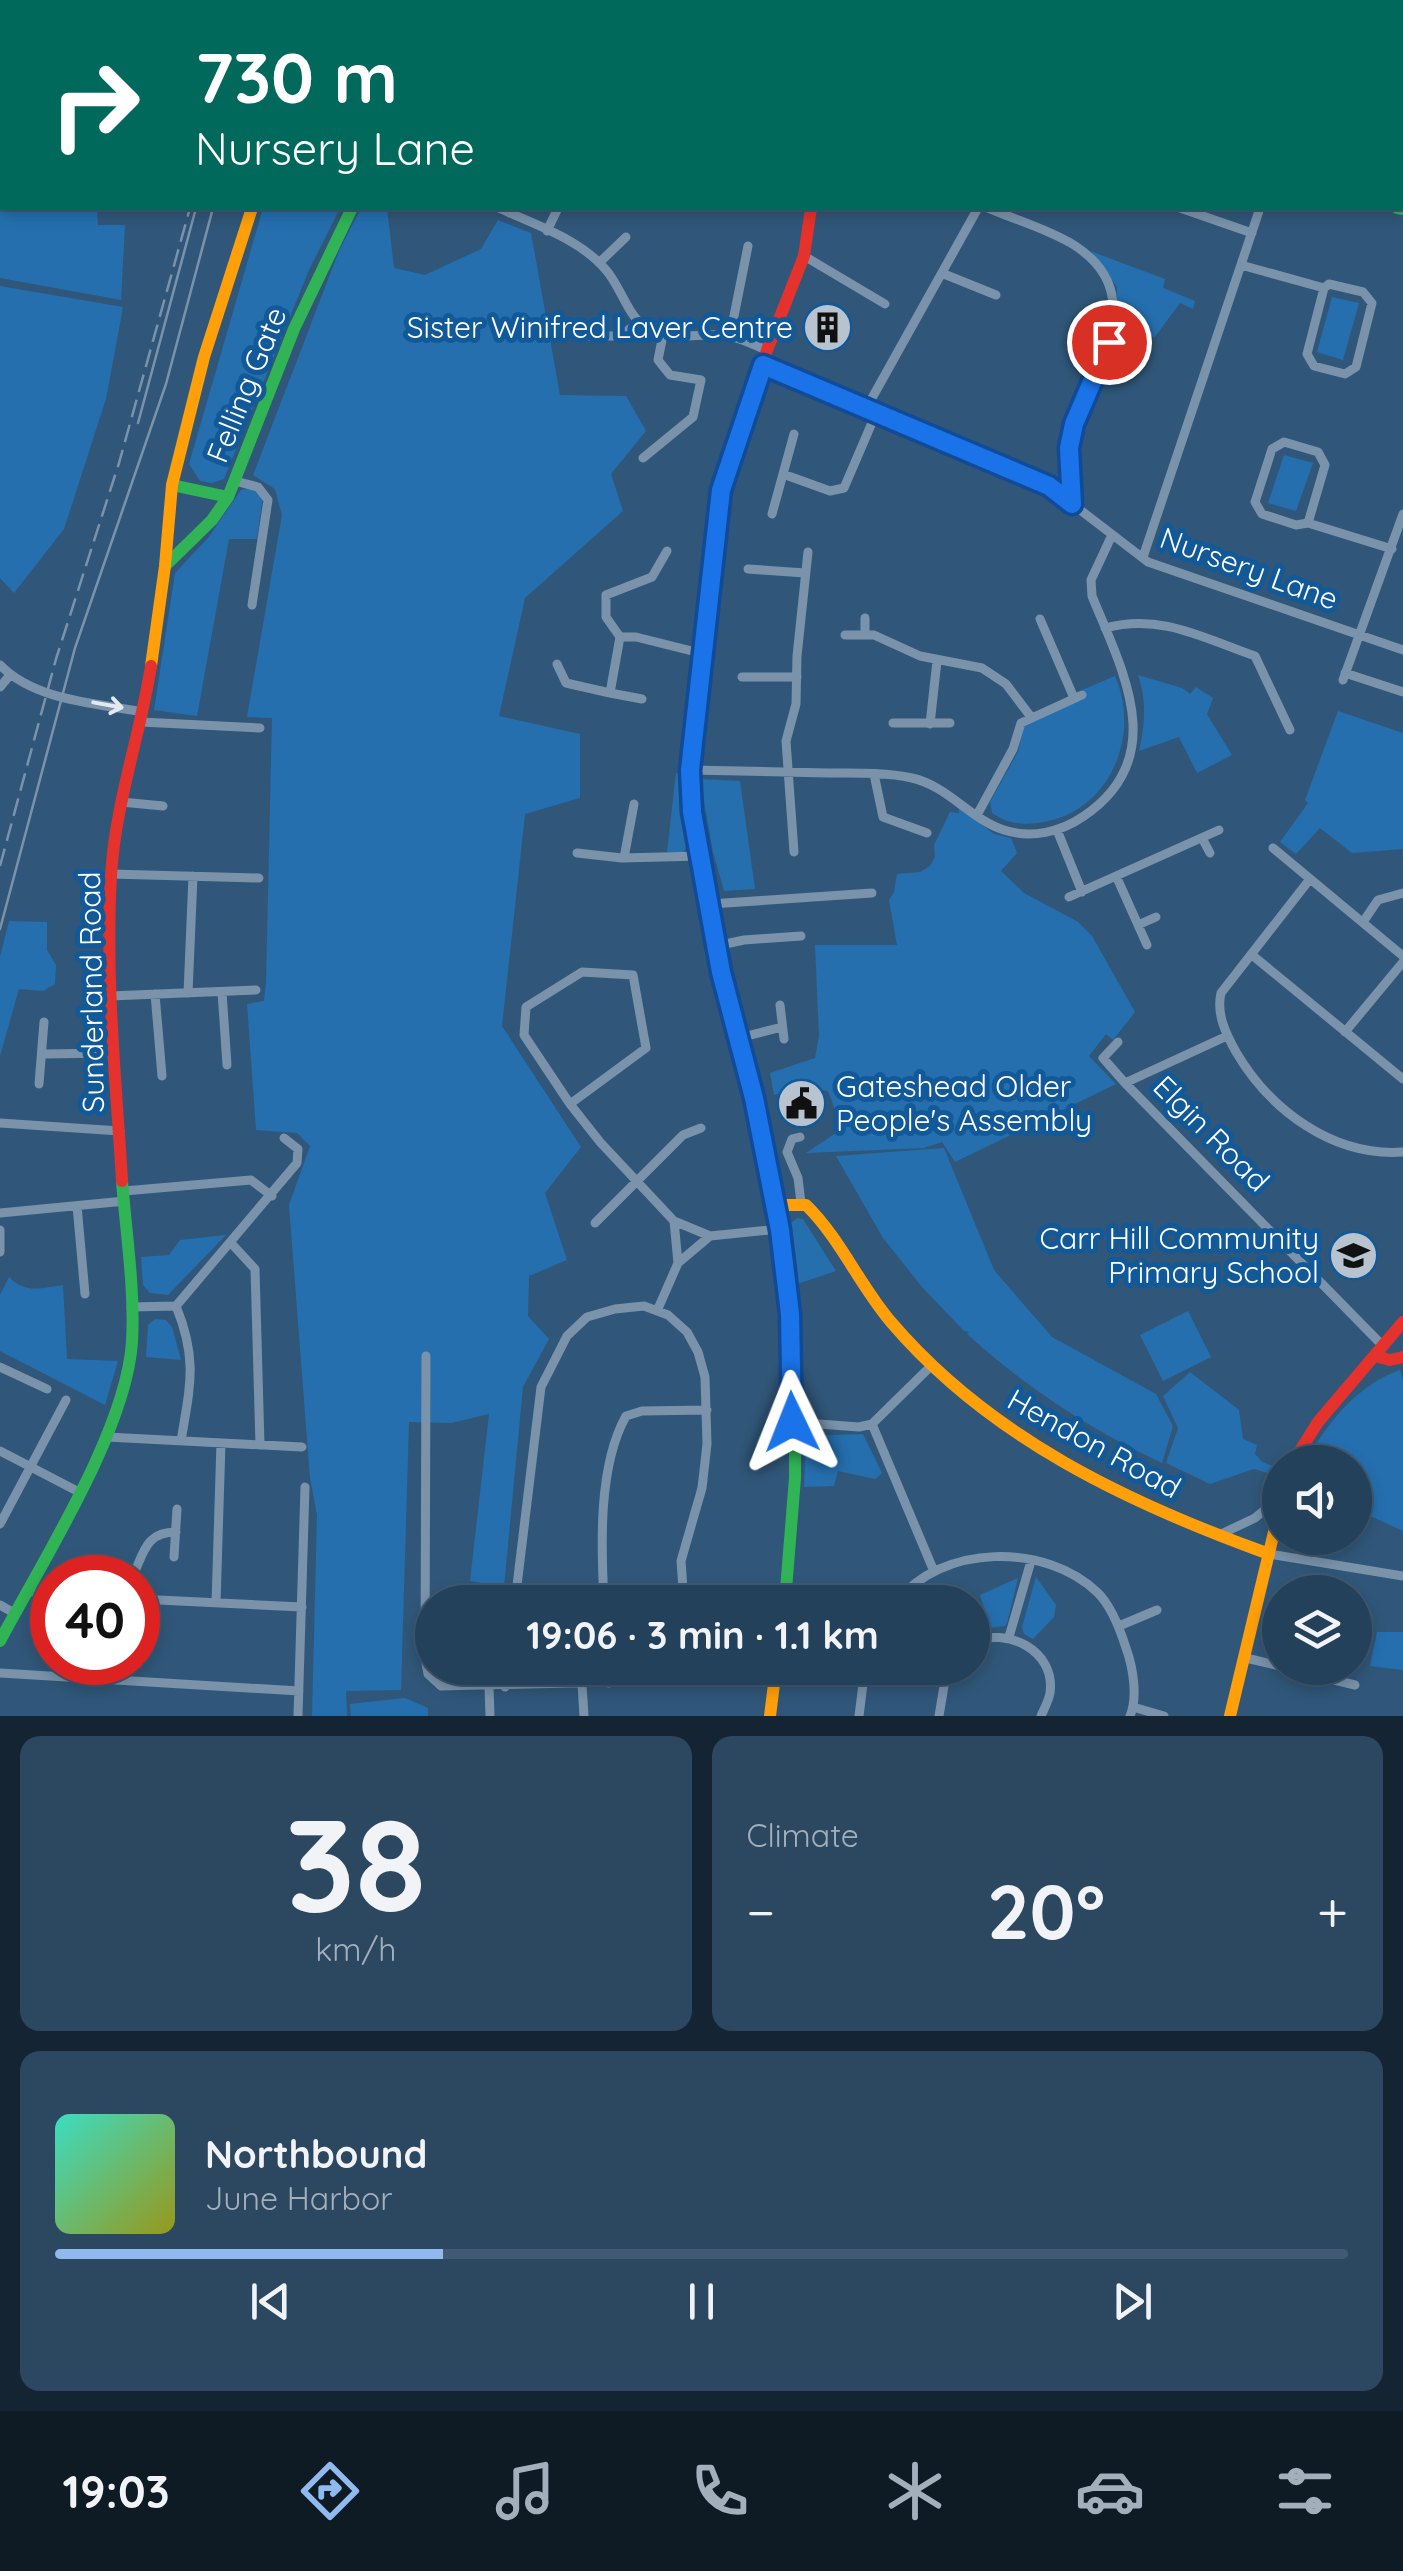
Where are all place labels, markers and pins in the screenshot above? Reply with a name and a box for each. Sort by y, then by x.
pin [1067,300,1152,385]
building icon: Sister Winifred Laver Centre [802,302,854,354]
place label: Sister Winifred Laver Centre [407,308,793,346]
place label: Gateshead Older People's Assembly [836,1067,1092,1139]
public building icon: Gateshead Older People's Assembly [775,1078,827,1130]
place label: Carr Hill Community Primary School [1039,1219,1319,1291]
school or university icon: Carr Hill Community Primary School [1328,1230,1380,1282]

